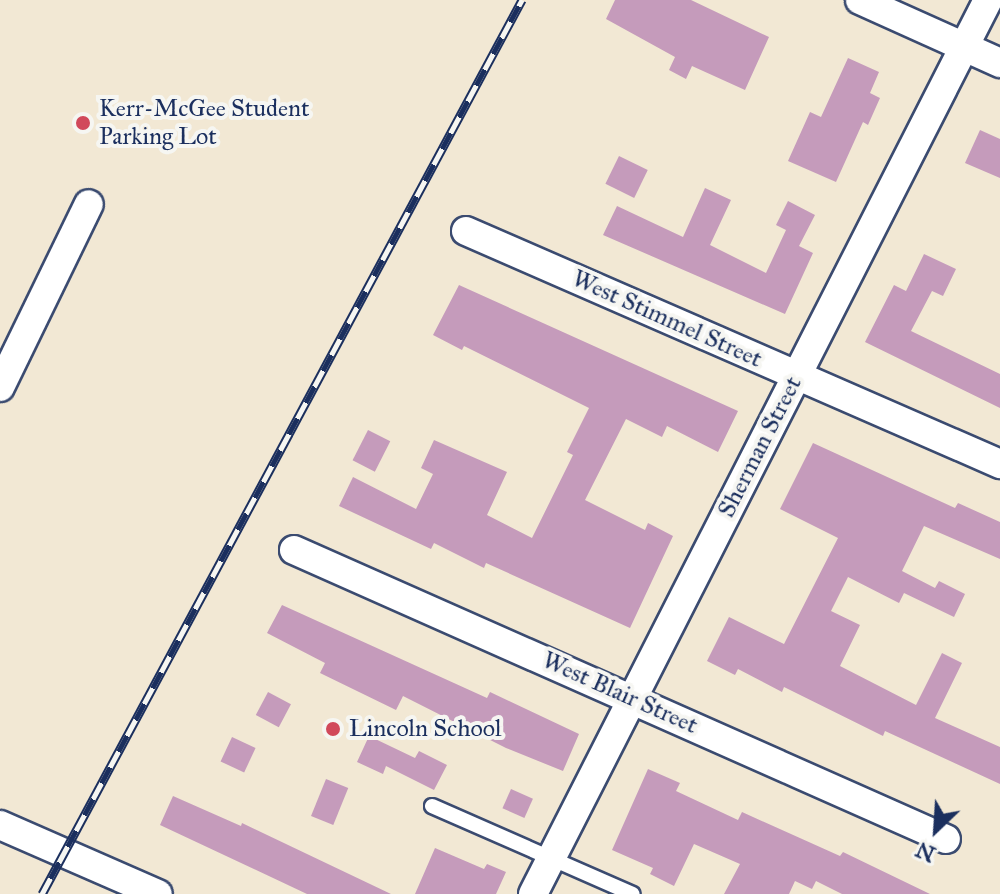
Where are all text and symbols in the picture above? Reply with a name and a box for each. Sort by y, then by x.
place label: Kerr-McGee Student Parking Lot [99,95,309,151]
marker: Kerr-McGee Student Parking Lot [74,114,92,132]
street label: West Stimmel Street [568,264,766,374]
street label: Sherman Street [712,372,808,522]
street label: West Blair Street [538,646,702,740]
place label: Lincoln School [349,715,501,743]
marker: Lincoln School [324,720,342,738]
north arrow [896,790,976,870]
text: N [911,836,940,868]

